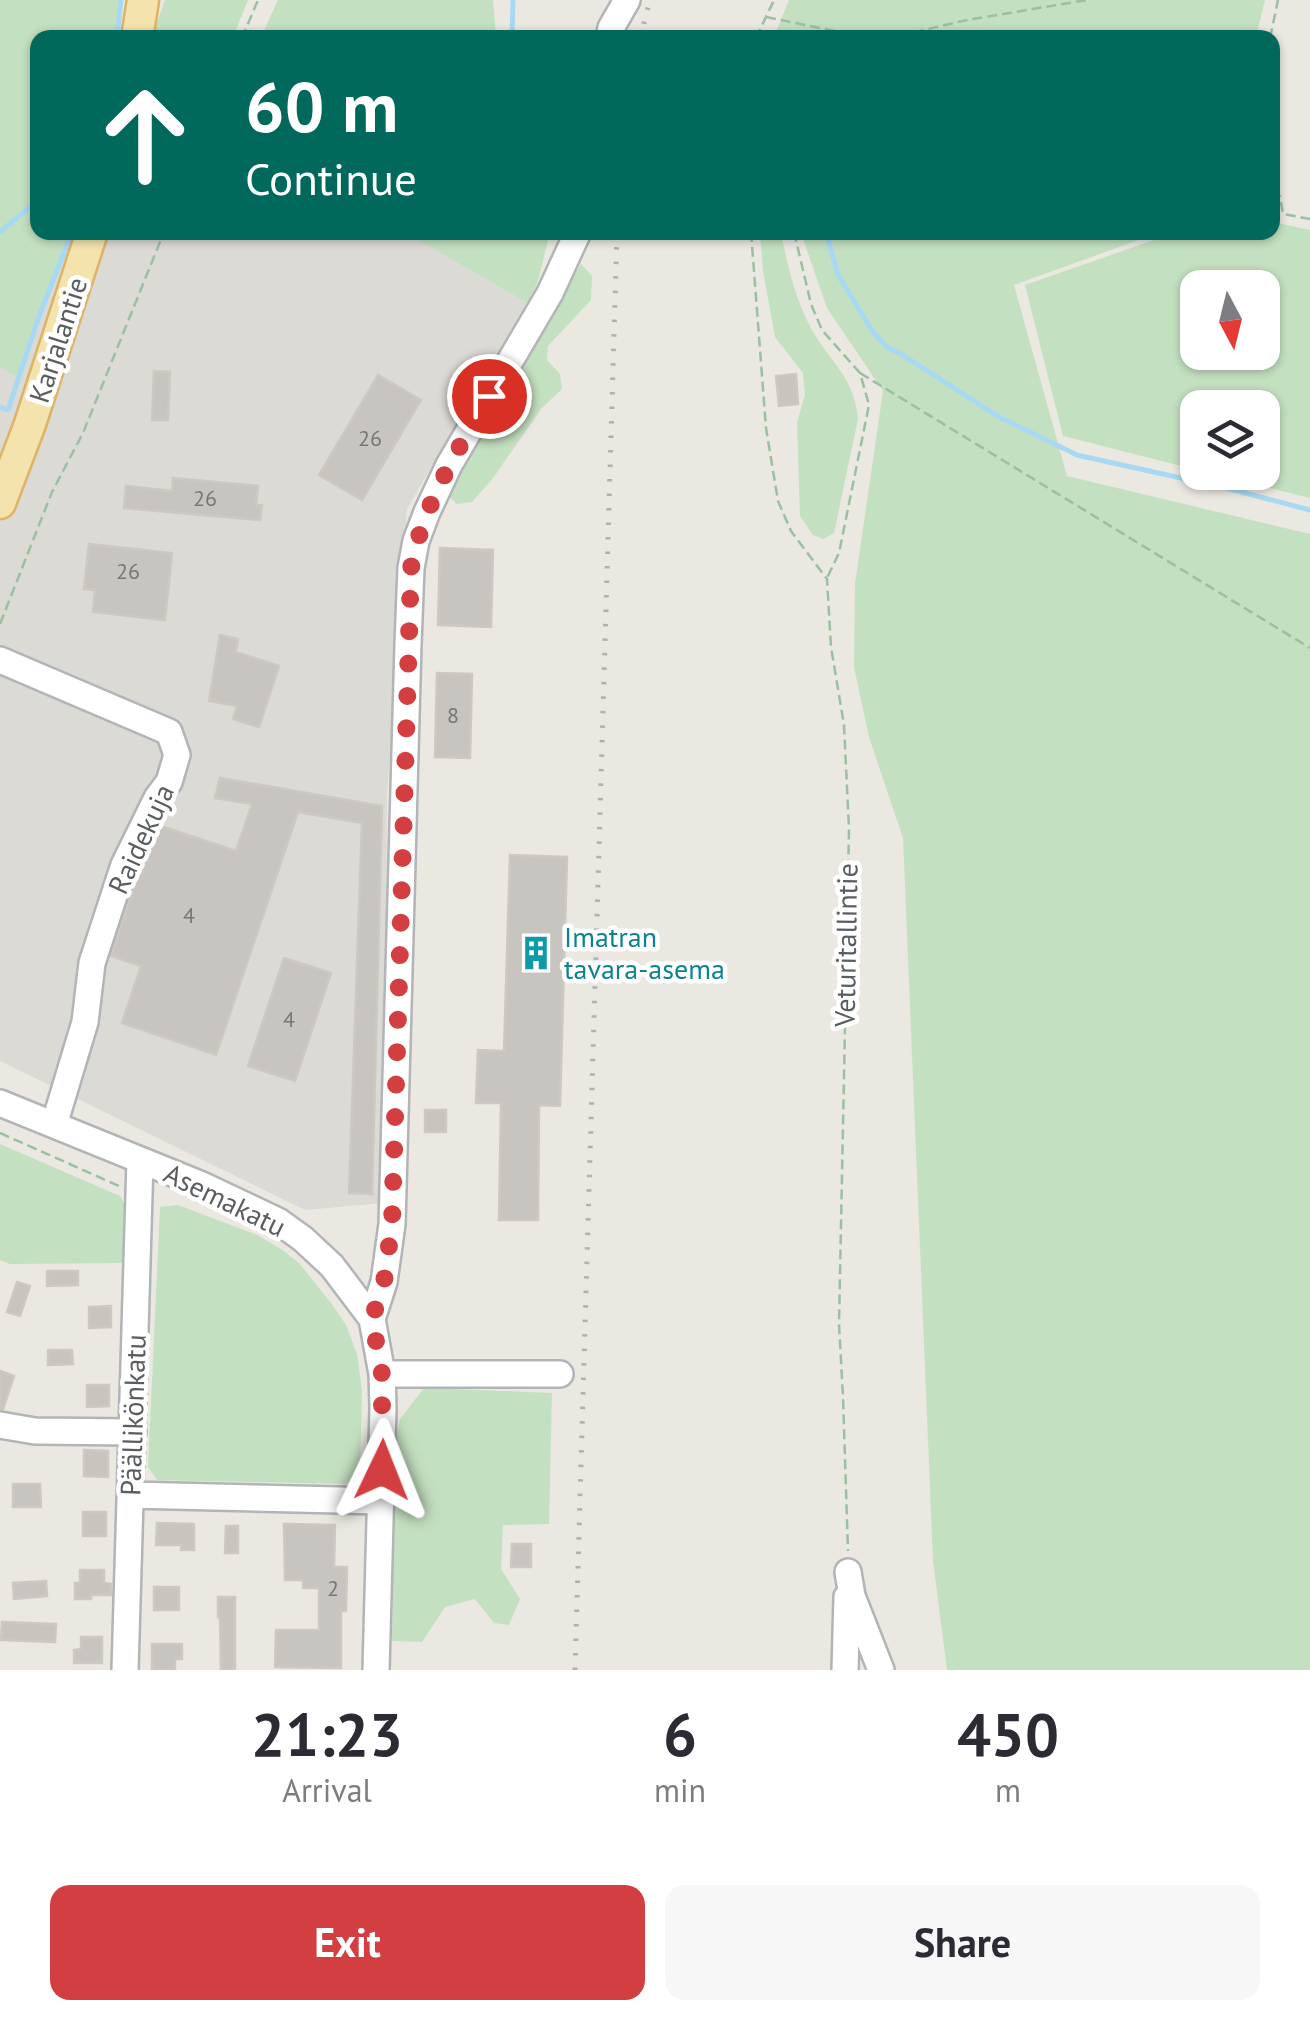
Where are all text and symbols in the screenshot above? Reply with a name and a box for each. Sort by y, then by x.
text: 60 m [245,61,398,151]
icon: ahead [80,70,210,200]
text: Continue [245,149,417,207]
north arrow [1180,270,1280,370]
map controls [1180,270,1280,490]
street label: Karjalantie [20,272,95,407]
pin [447,354,532,439]
icon: arrive [462,369,517,424]
button: layers [1180,390,1280,490]
house number: 26 [358,424,382,452]
house number: 26 [193,484,217,512]
house number: 26 [116,557,140,585]
house number: 8 [447,701,459,729]
street label: Raidekuja [99,778,182,900]
street label: Veturitallintie [826,863,865,1028]
house number: 4 [183,901,195,929]
place label: Imatran tavara-asema [564,918,725,987]
building icon: Imatran tavara-asema [517,934,555,972]
house number: 4 [283,1005,295,1033]
street label: Asemakatu [158,1154,292,1245]
street label: Päällikönkatu [111,1334,154,1496]
position arrow [330,1418,434,1522]
house number: 2 [327,1574,339,1602]
text: 21:23 [251,1695,403,1773]
text: 6 [663,1695,697,1773]
text: 450 [957,1695,1059,1773]
text: Arrival [282,1769,372,1811]
text: min [654,1769,706,1811]
text: m [995,1769,1021,1811]
button: Exit [50,1885,645,2000]
button: Share [665,1885,1260,2000]

